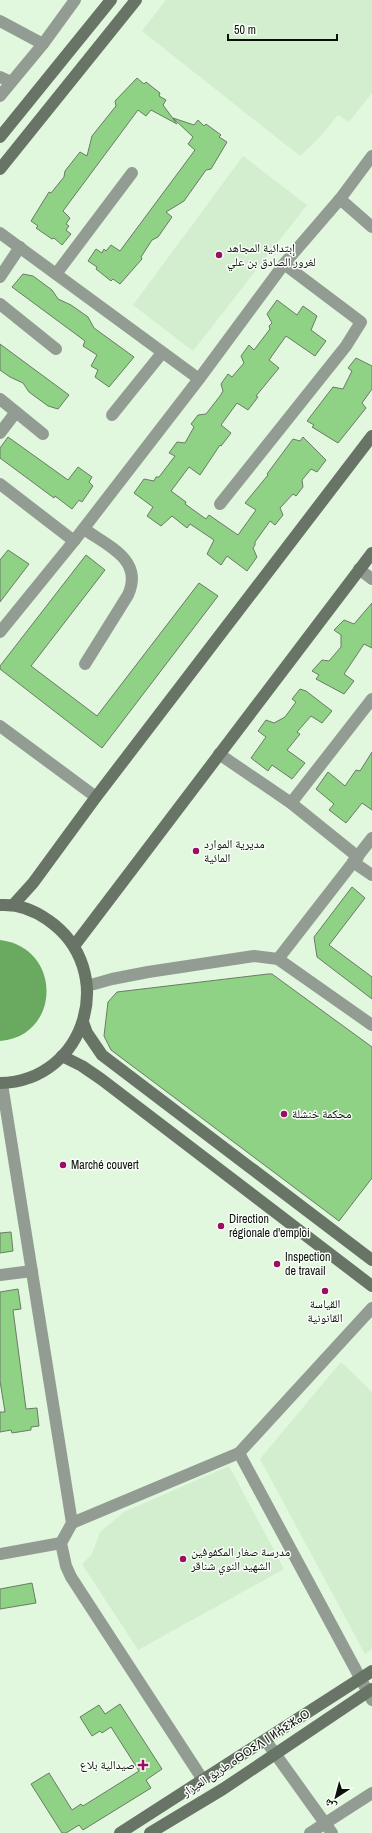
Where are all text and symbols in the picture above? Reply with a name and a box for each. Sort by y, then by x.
scale bar [228,16,337,42]
text: 50 m [234,22,256,38]
place label: إبتدائية المجاهد لغرور الصادق بن علي [227,240,316,272]
marker: إبتدائية المجاهد لغرور الصادق بن علي [214,250,224,260]
place label: مديرية الموارد المائية [204,836,265,866]
marker: مديرية الموارد المائية [191,846,201,856]
place label: محكمة خنشلة [292,1106,352,1122]
marker: محكمة خنشلة [279,1109,289,1119]
place label: Marché couvert [71,1157,139,1173]
marker: Marché couvert [58,1160,68,1170]
place label: Direction régionale d'emploi [229,1211,310,1241]
marker: Direction régionale d'emploi [216,1221,226,1231]
place label: Inspection de travail [285,1249,330,1279]
marker: Inspection de travail [272,1259,282,1269]
marker: القياسة القانونية [320,1286,330,1296]
place label: القياسة القانونية [307,1296,343,1326]
place label: مدرسة صغار المكفوفين الشهيد النوي شناقر [190,1544,290,1576]
marker: مدرسة صغار المكفوفين الشهيد النوي شناقر [178,1554,188,1564]
street label: طريق العيزار ⴰⴱⵔⵉⴷ ⵏ ⵍⵄⵉⵣⴰⵔ [178,1706,313,1801]
place label: صيدالية بلاع [80,1757,135,1773]
marker: صيدالية بلاع [138,1760,148,1770]
north arrow [316,1777,356,1817]
text: ش [321,1795,340,1814]

